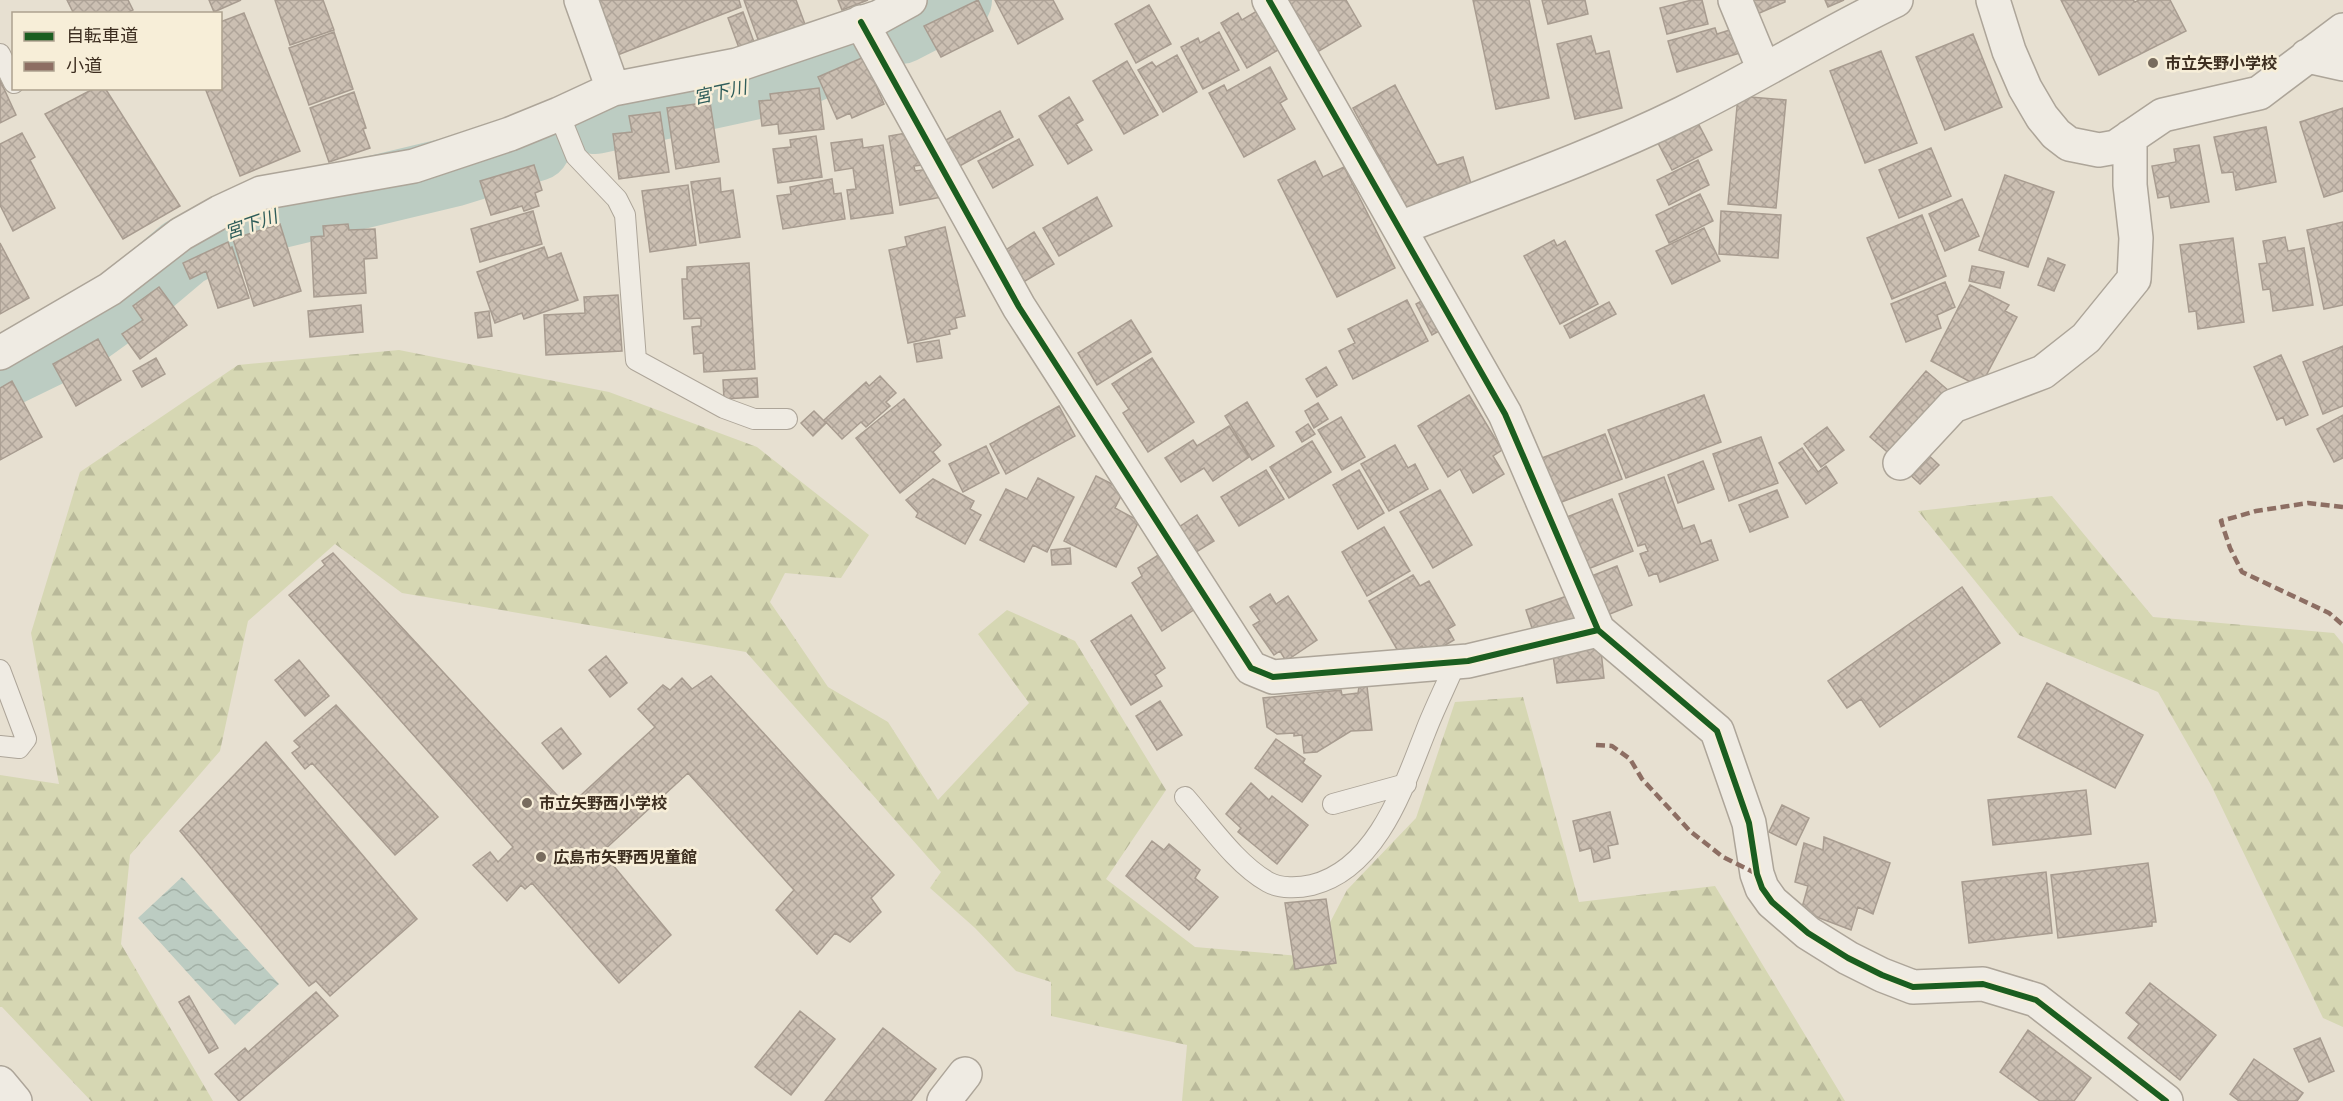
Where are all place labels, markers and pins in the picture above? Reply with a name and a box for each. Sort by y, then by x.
place label: 市立矢野小学校 [2165,53,2277,73]
marker: 市立矢野小学校 [2146,56,2160,70]
place label: 市立矢野西小学校 [539,793,667,813]
marker: 市立矢野西小学校 [520,796,534,810]
place label: 広島市矢野西児童館 [553,847,697,867]
marker: 広島市矢野西児童館 [534,850,548,864]

